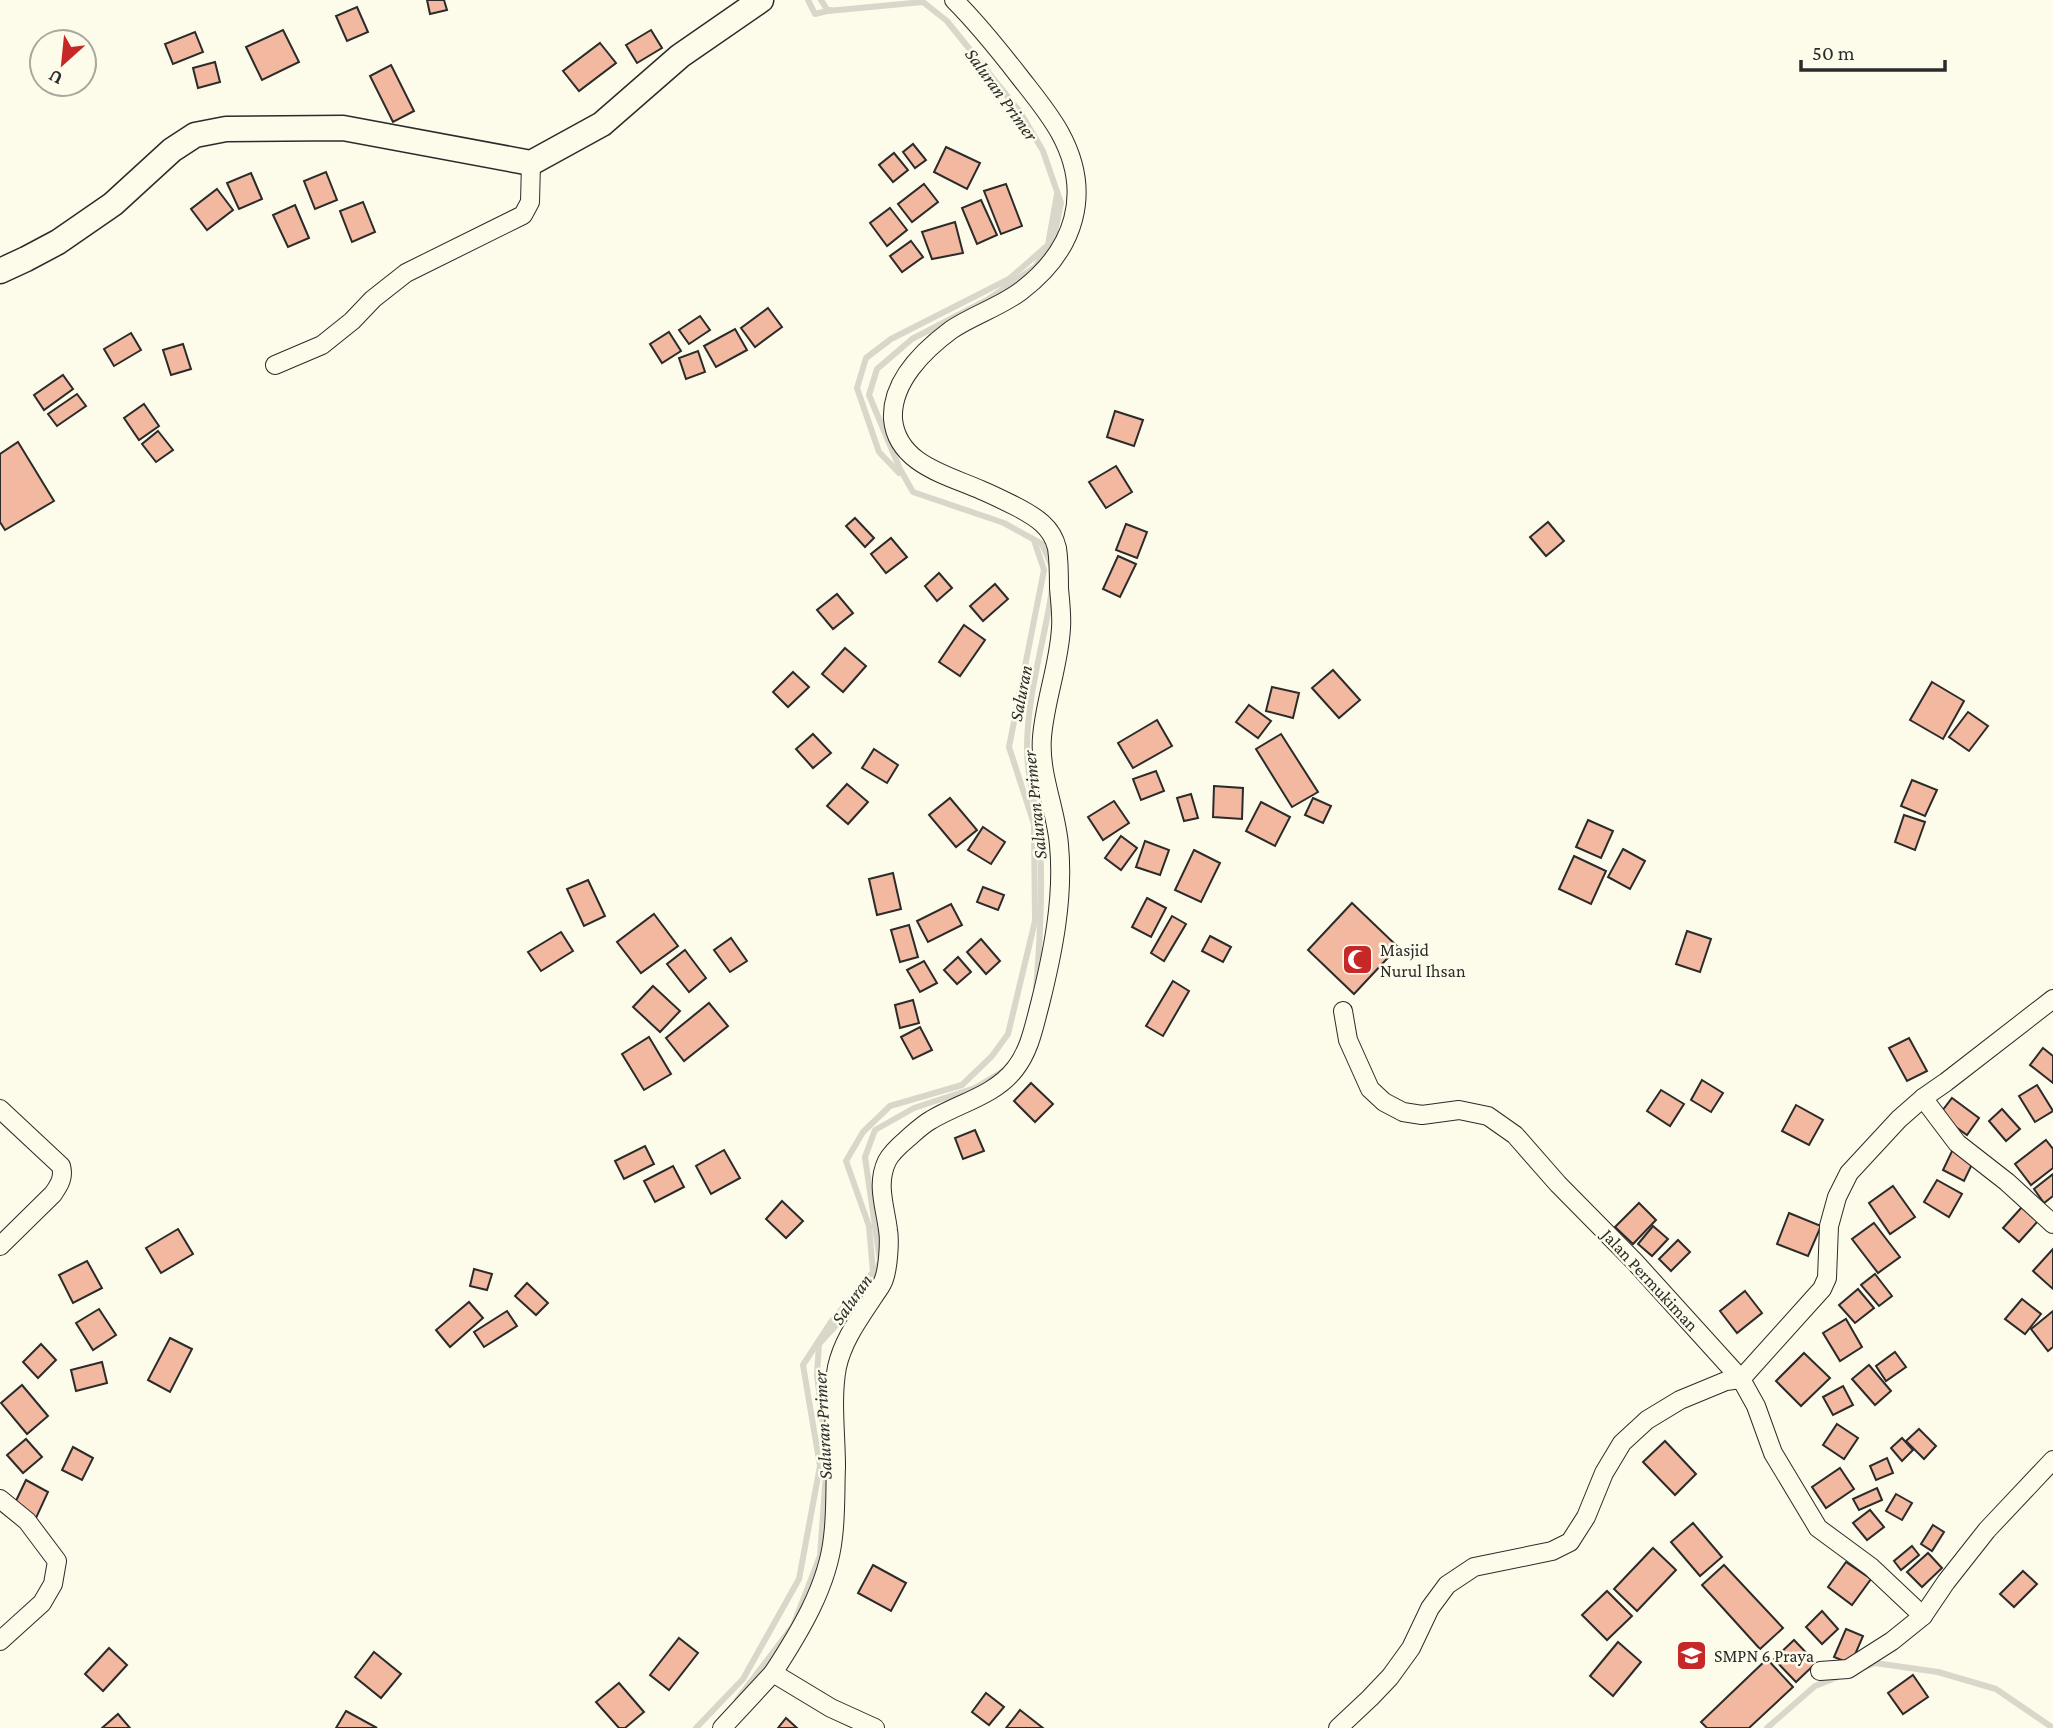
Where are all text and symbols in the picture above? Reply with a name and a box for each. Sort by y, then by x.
north arrow [28,28,98,98]
scale bar [1801,28,1944,72]
text: 50 m [1812,41,1855,65]
water label: Saluran Primer [961,44,1043,146]
text: U [45,65,66,90]
water label: Saluran [1005,663,1036,723]
water label: Saluran Primer [1018,748,1051,860]
place label: Masjid Nurul Ihsan [1380,940,1466,981]
mosque icon: Masjid Nurul Ihsan [1340,943,1374,977]
street label: Jalan Permukiman [1596,1223,1703,1336]
water label: Saluran [827,1270,876,1329]
water label: Saluran Primer [809,1368,836,1480]
school or university icon: SMPN 6 Praya [1674,1639,1708,1673]
place label: SMPN 6 Praya [1714,1646,1814,1666]

